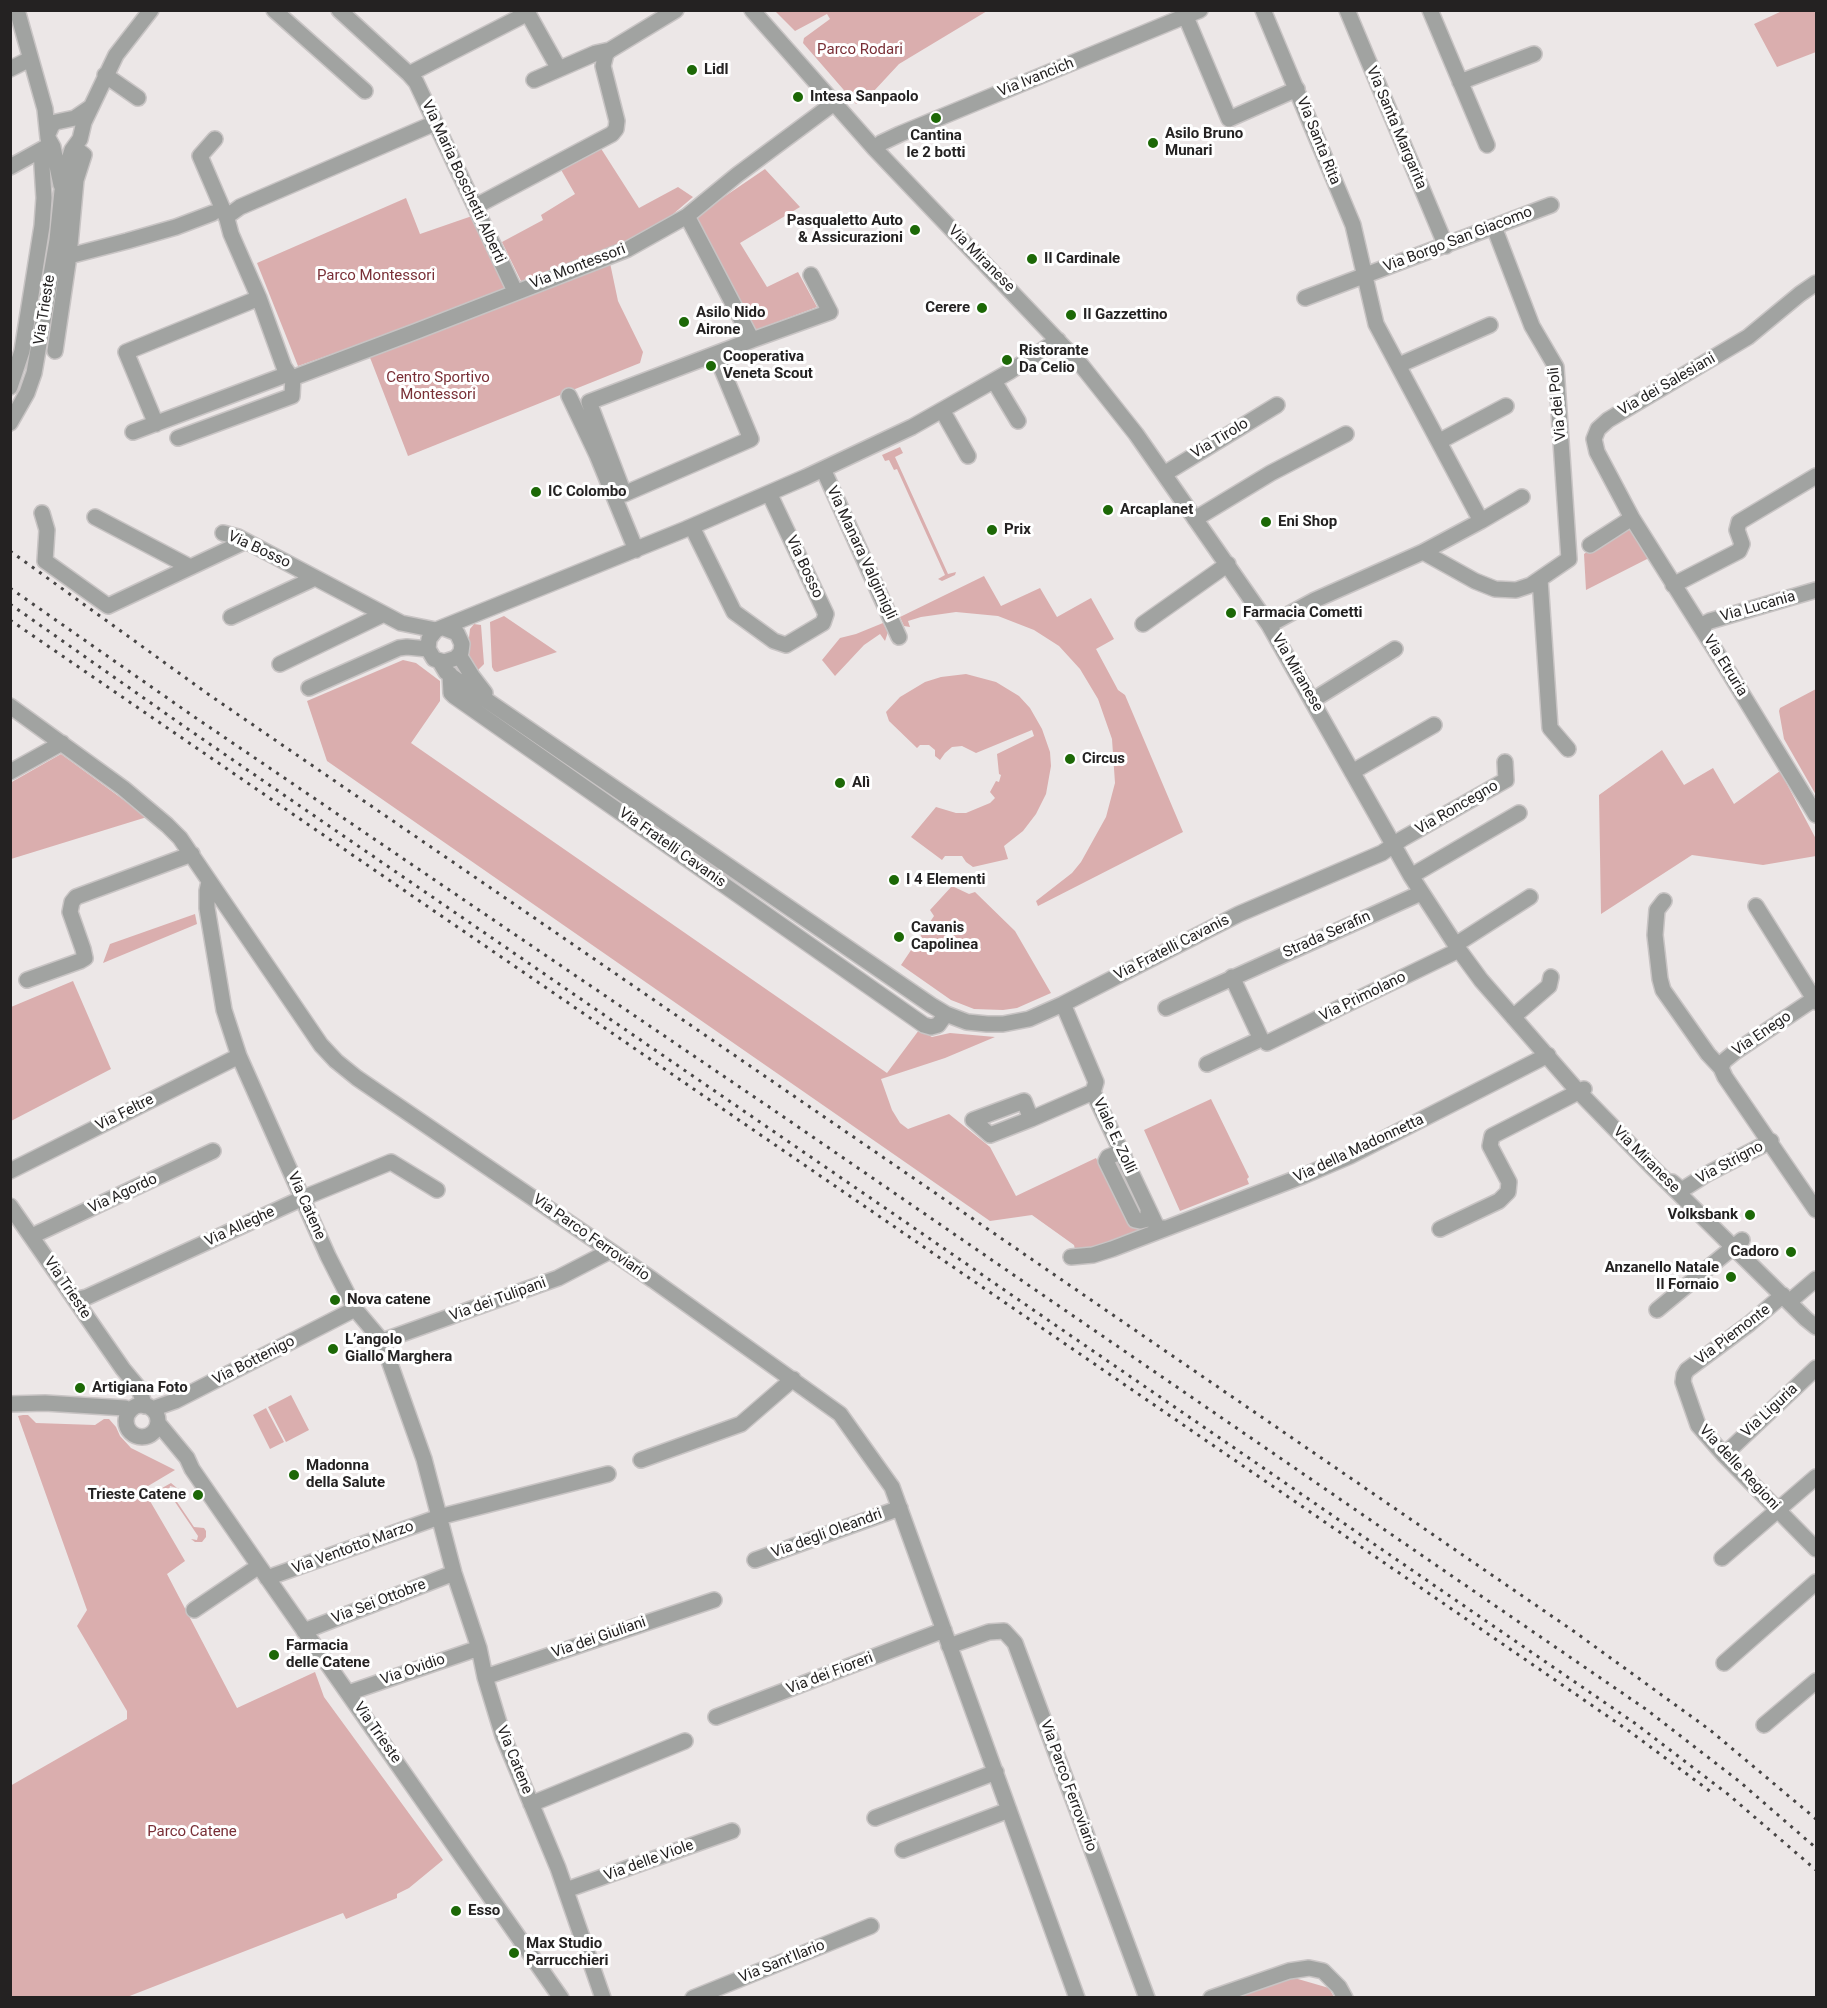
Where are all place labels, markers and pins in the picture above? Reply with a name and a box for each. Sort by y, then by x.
place label: Lidl [704,61,728,79]
marker: Lidl [685,63,699,77]
place label: Intesa Sanpaolo [810,88,918,106]
marker: Intesa Sanpaolo [791,90,805,104]
marker: Cantina le 2 botti [929,111,943,125]
place label: Asilo Bruno Munari [1165,125,1243,160]
place label: Cantina le 2 botti [906,127,966,162]
marker: Asilo Bruno Munari [1146,136,1160,150]
place label: Pasqualetto Auto & Assicurazioni [787,212,903,247]
marker: Pasqualetto Auto & Assicurazioni [908,223,922,237]
place label: Il Cardinale [1044,250,1120,268]
marker: Il Cardinale [1025,252,1039,266]
place label: Cerere [925,299,970,317]
marker: Cerere [975,301,989,315]
place label: Asilo Nido Airone [696,304,765,339]
place label: Il Gazzettino [1083,306,1168,324]
marker: Il Gazzettino [1064,308,1078,322]
marker: Asilo Nido Airone [677,315,691,329]
place label: Ristorante Da Celio [1019,342,1088,377]
place label: Cooperativa Veneta Scout [723,348,813,383]
marker: Ristorante Da Celio [1000,353,1014,367]
marker: Cooperativa Veneta Scout [704,359,718,373]
place label: IC Colombo [548,483,627,501]
marker: IC Colombo [529,485,543,499]
place label: Arcaplanet [1120,501,1193,519]
marker: Arcaplanet [1101,503,1115,517]
place label: Eni Shop [1278,513,1337,531]
marker: Eni Shop [1259,515,1273,529]
place label: Prix [1004,521,1031,539]
marker: Prix [985,523,999,537]
place label: Farmacia Cometti [1243,604,1363,622]
marker: Farmacia Cometti [1224,606,1238,620]
place label: Circus [1082,750,1125,768]
marker: Circus [1063,752,1077,766]
place label: Alì [852,774,870,792]
marker: Alì [833,776,847,790]
place label: I 4 Elementi [906,871,986,889]
marker: I 4 Elementi [887,873,901,887]
place label: Cavanis Capolinea [911,919,978,954]
marker: Cavanis Capolinea [892,930,906,944]
place label: Volksbank [1667,1206,1738,1224]
marker: Volksbank [1743,1208,1757,1222]
place label: Cadoro [1731,1243,1779,1261]
marker: Cadoro [1784,1245,1798,1259]
place label: Anzanello Natale Il Fornaio [1605,1259,1719,1294]
marker: Anzanello Natale Il Fornaio [1724,1270,1738,1284]
place label: Nova catene [347,1291,431,1309]
marker: Nova catene [328,1293,342,1307]
place label: L’angolo Giallo Marghera [345,1331,452,1366]
marker: L’angolo Giallo Marghera [326,1342,340,1356]
place label: Artigiana Foto [92,1379,188,1397]
marker: Artigiana Foto [73,1381,87,1395]
place label: Madonna della Salute [306,1457,385,1492]
marker: Madonna della Salute [287,1468,301,1482]
place label: Trieste Catene [88,1486,186,1504]
marker: Trieste Catene [191,1488,205,1502]
place label: Farmacia delle Catene [286,1637,370,1672]
marker: Farmacia delle Catene [267,1648,281,1662]
place label: Esso [468,1902,500,1920]
marker: Esso [449,1904,463,1918]
place label: Max Studio Parrucchieri [526,1935,609,1970]
marker: Max Studio Parrucchieri [507,1946,521,1960]

